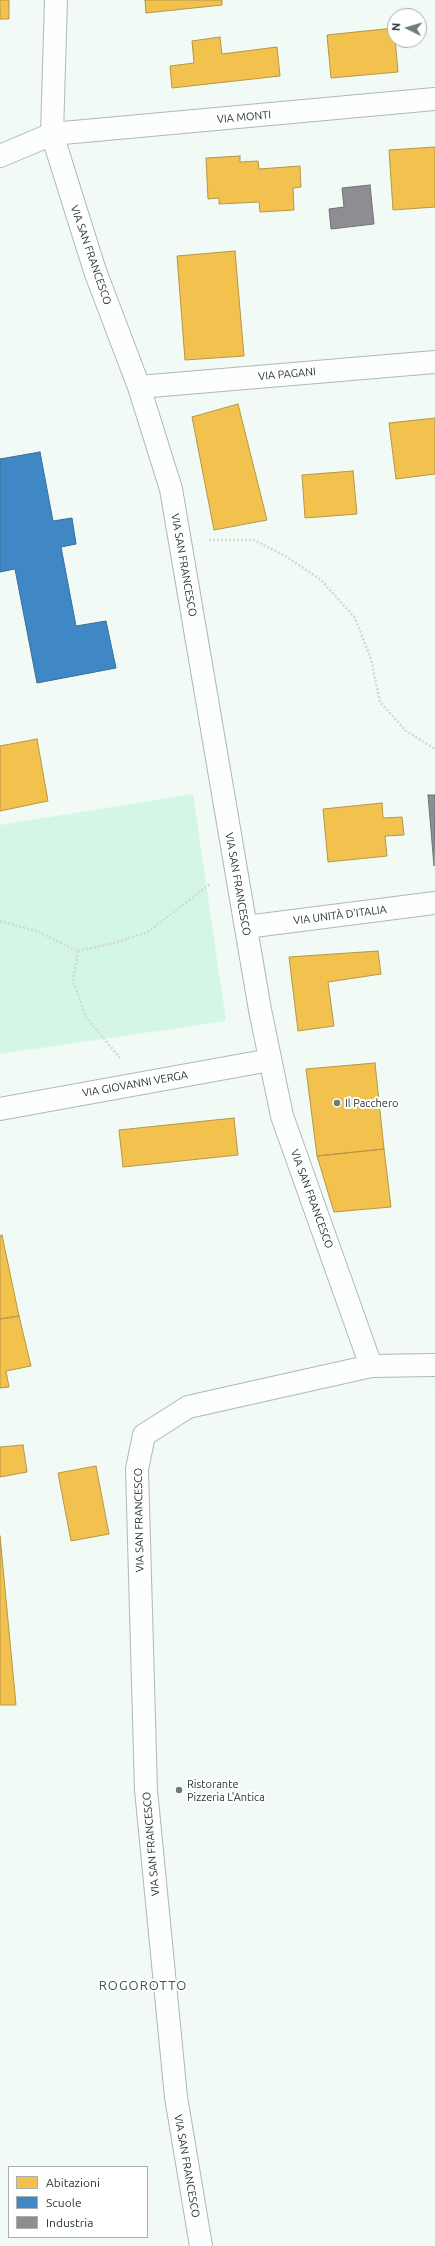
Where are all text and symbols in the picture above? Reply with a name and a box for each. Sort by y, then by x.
north arrow [387,8,427,48]
text: N [390,22,402,32]
street label: VIA MONTI [216,108,272,126]
street label: VIA SAN FRANCESCO [68,203,114,307]
street label: VIA PAGANI [258,365,316,383]
street label: VIA SAN FRANCESCO [168,512,200,618]
street label: VIA SAN FRANCESCO [222,831,254,937]
street label: VIA UNITÀ D'ITALIA [292,903,388,927]
street label: VIA GIOVANNI VERGA [81,1068,189,1100]
place label: Il Pacchero [345,1096,398,1110]
marker: Il Pacchero [332,1098,342,1108]
street label: VIA SAN FRANCESCO [288,1148,336,1250]
street label: VIA SAN FRANCESCO [131,1468,147,1572]
place label: Ristorante Pizzeria L'Antica [187,1777,265,1803]
marker: Ristorante Pizzeria L'Antica [174,1785,184,1795]
street label: VIA SAN FRANCESCO [140,1791,162,1897]
district label: ROGOROTTO [99,1978,187,1994]
street label: VIA SAN FRANCESCO [171,2113,203,2219]
legend [8,2166,148,2238]
text: Abitazioni [46,2176,100,2189]
text: Scuole [46,2196,82,2209]
text: Industria [46,2216,93,2229]

